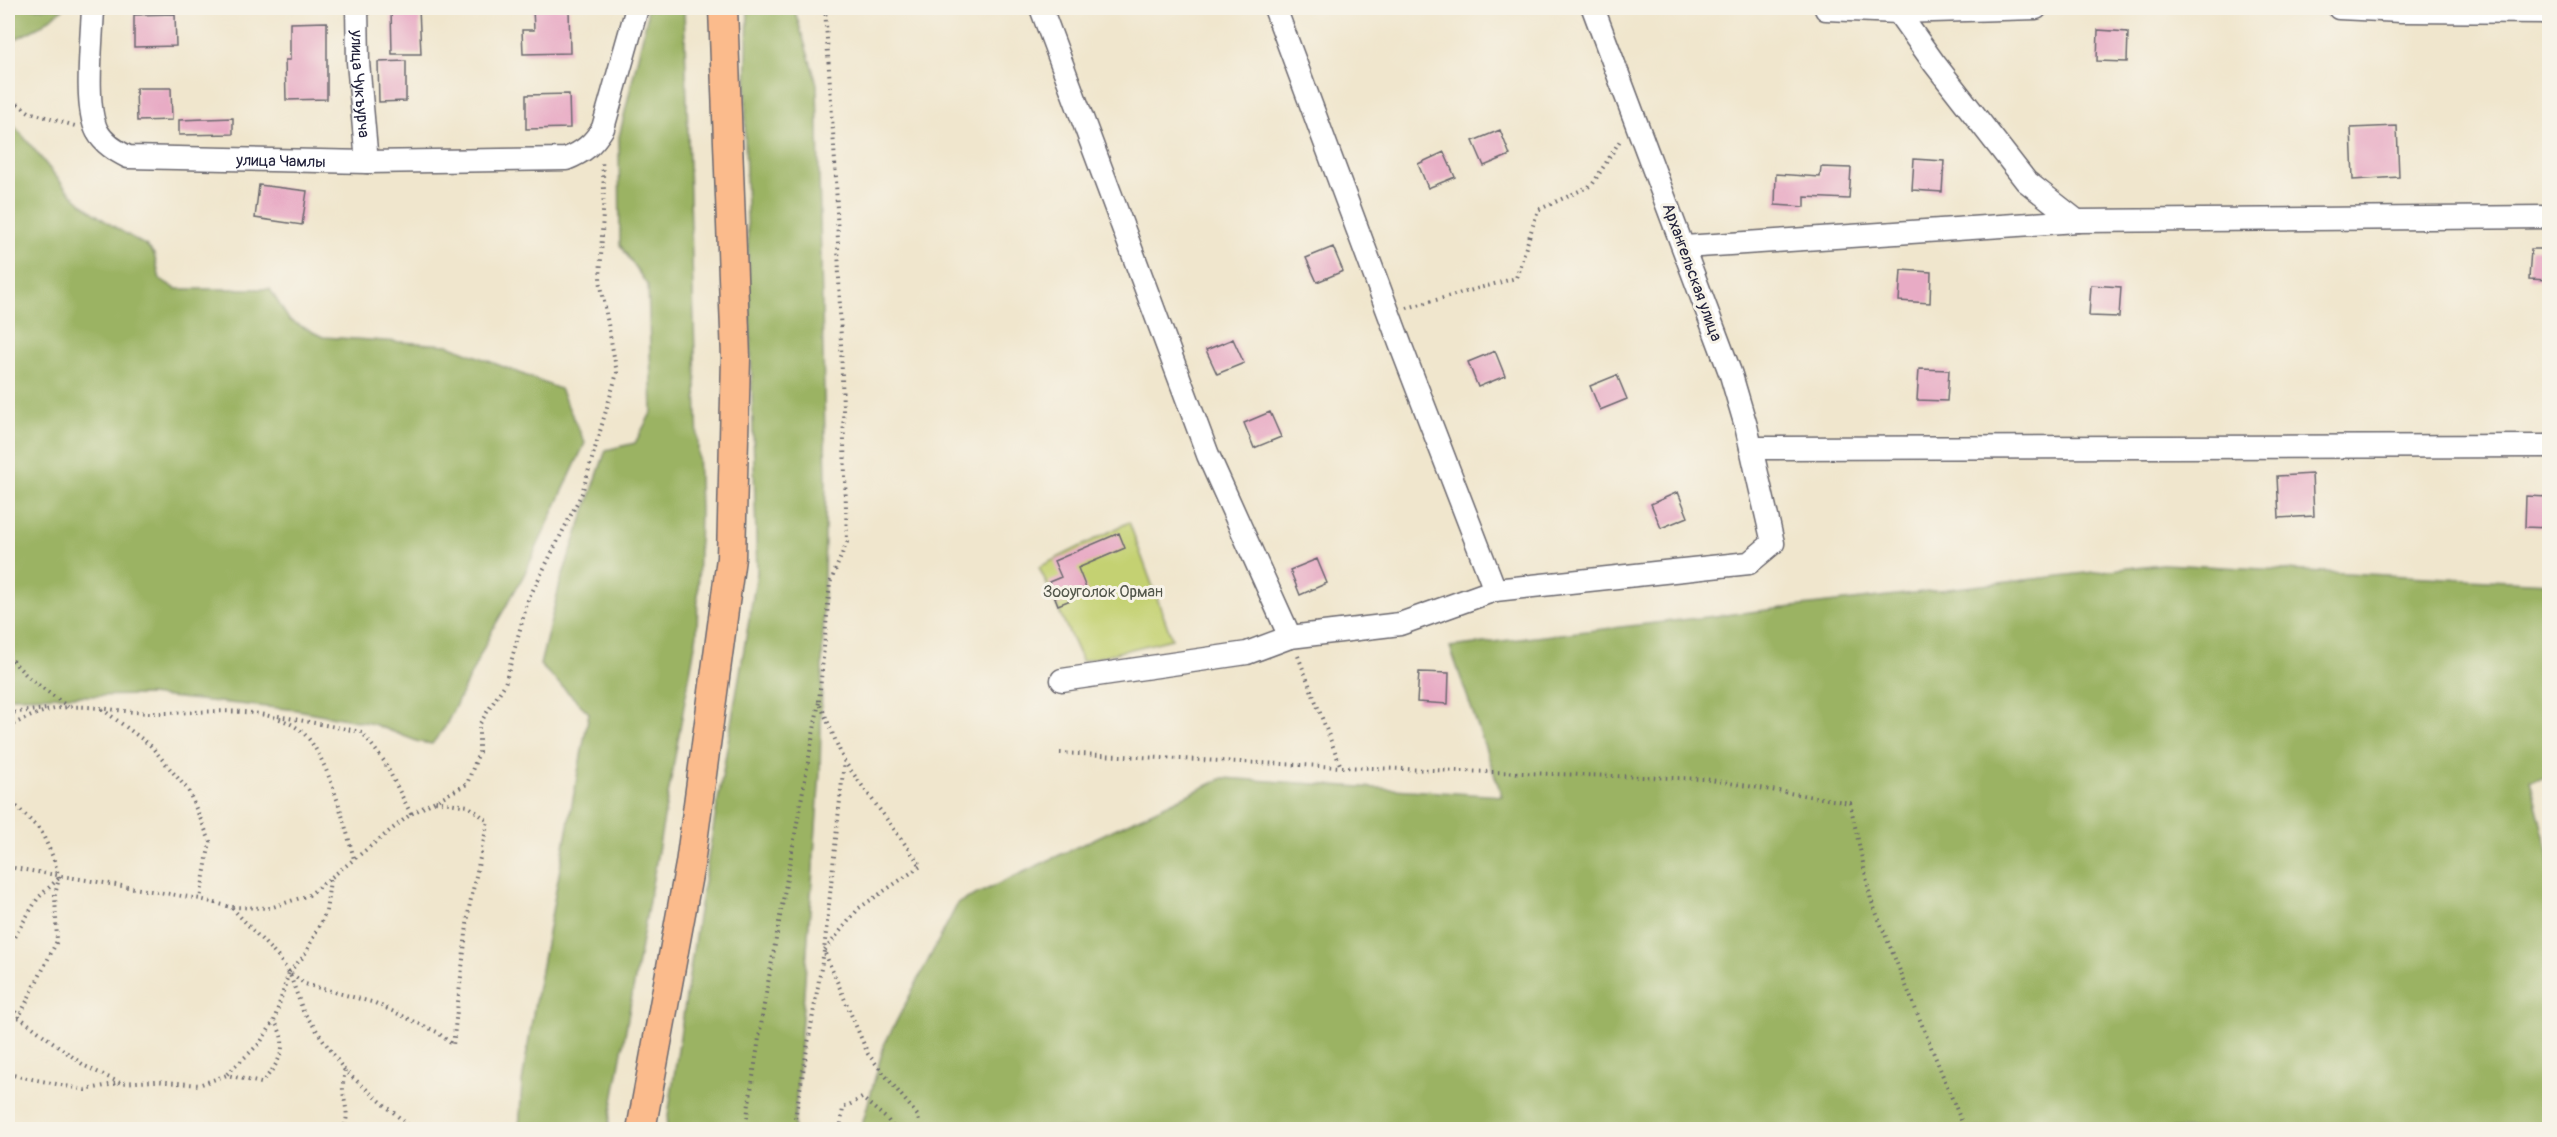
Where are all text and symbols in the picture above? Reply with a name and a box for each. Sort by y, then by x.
street label: улица Чукъурча [346,29,374,139]
street label: улица Чамлы [235,150,326,172]
street label: Архангельская улица [1658,201,1726,344]
park label: Зооуголок Орман [1043,582,1163,602]

